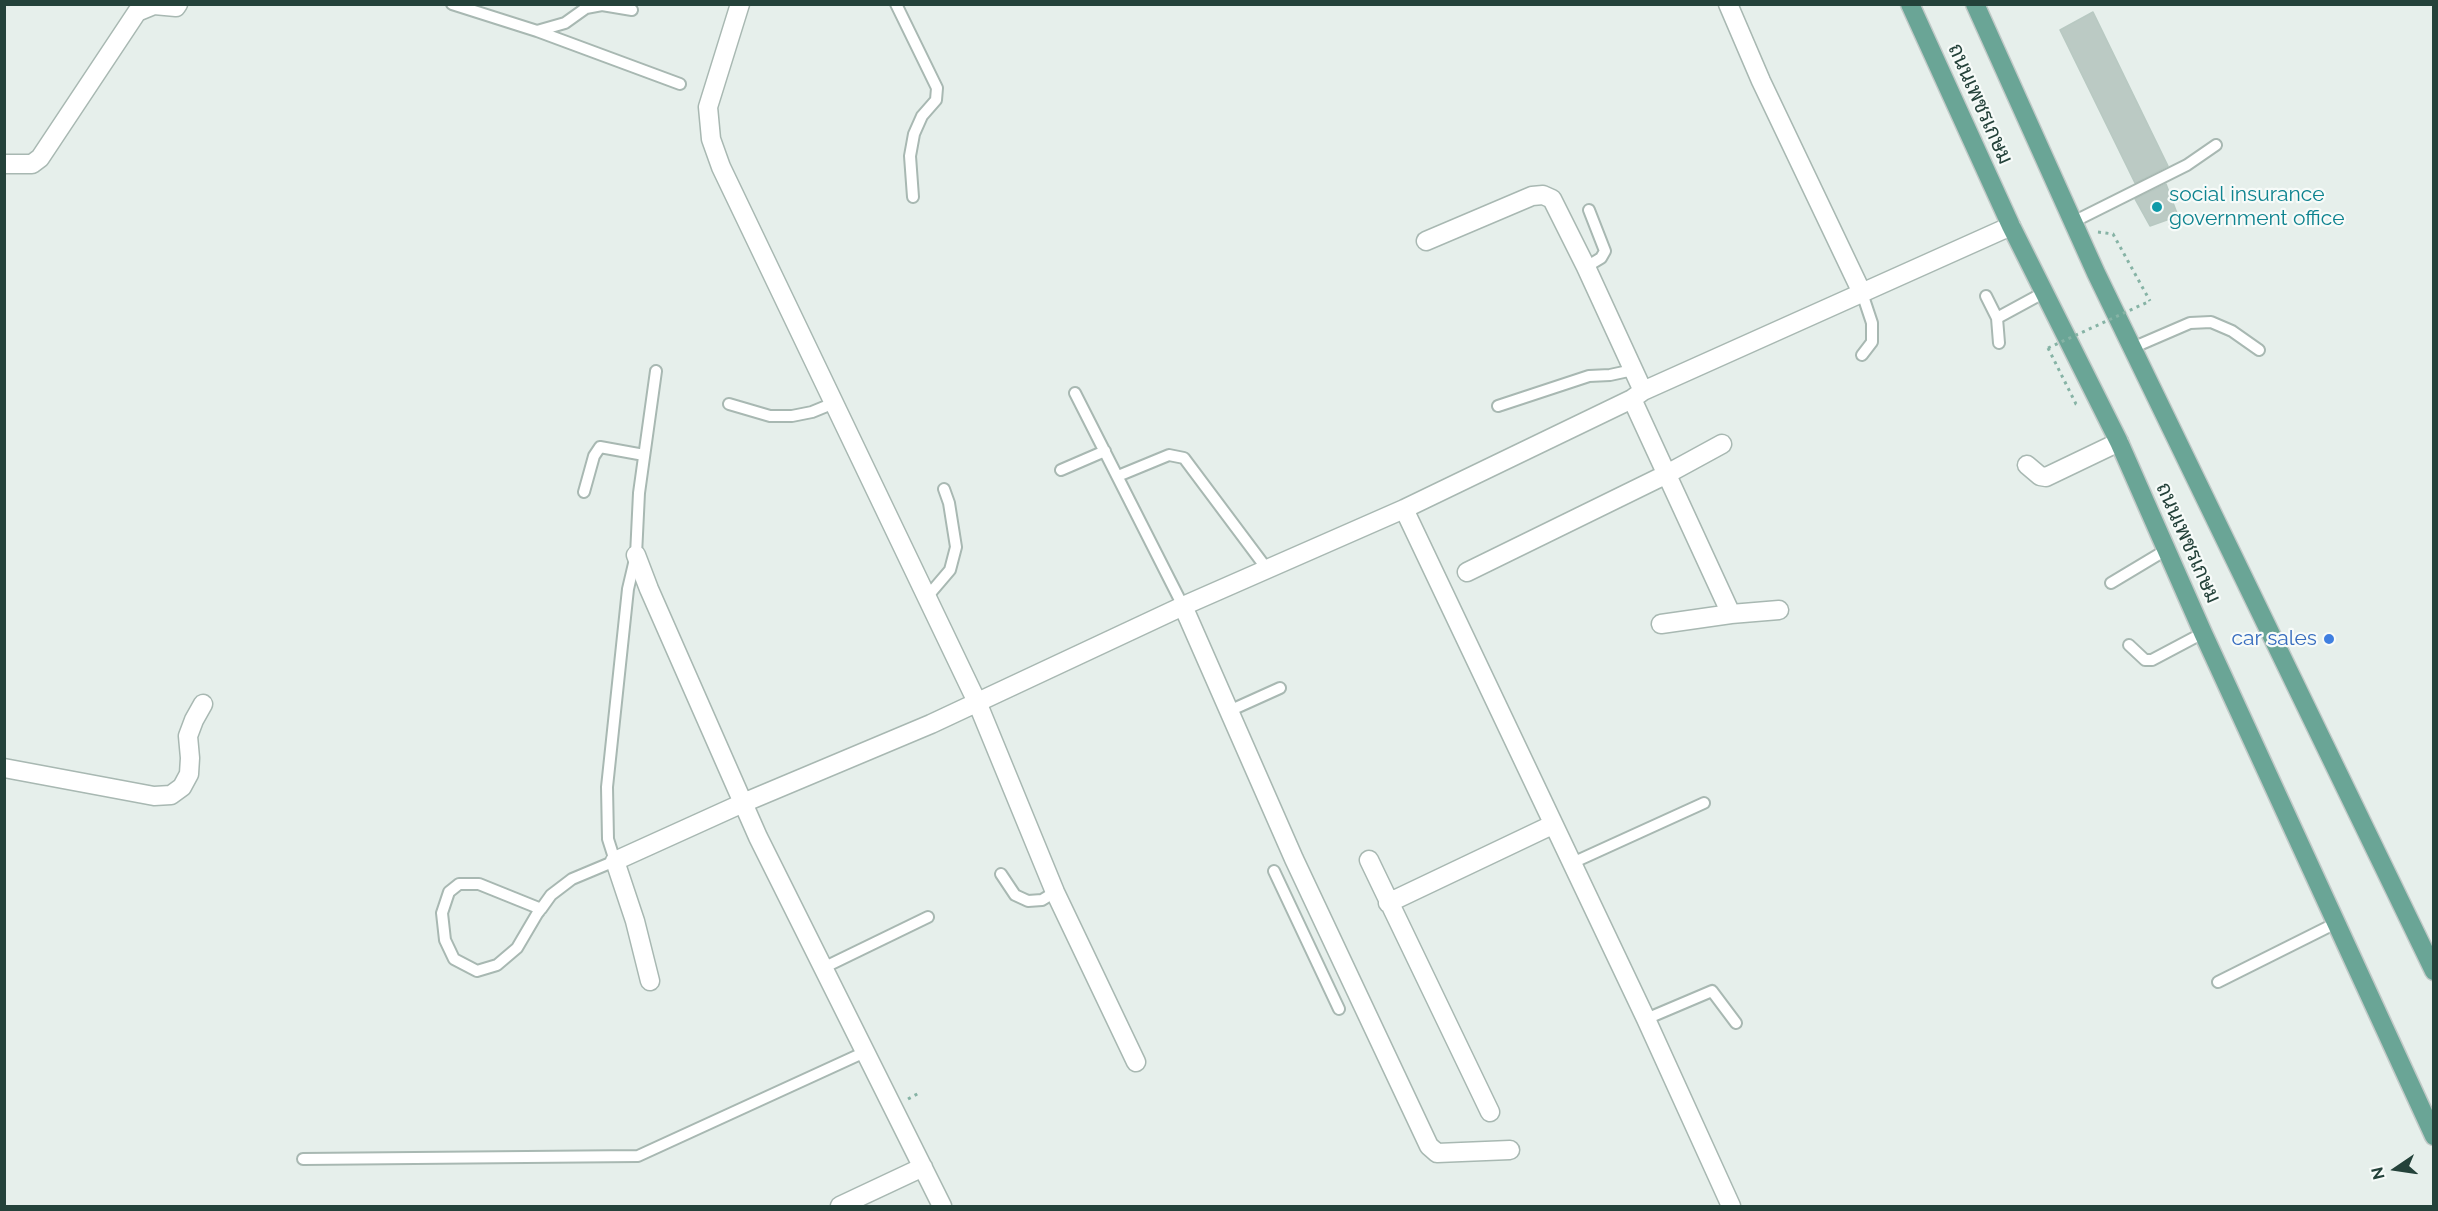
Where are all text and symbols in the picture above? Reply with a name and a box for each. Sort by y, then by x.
street label: ถนนเพชรเกษม [1942,40,2018,168]
place label: social insurance government office [2169,182,2344,232]
marker: social insurance government office [2150,200,2164,214]
street label: ถนนเพชรเกษม [2150,479,2226,607]
place label: car sales [2232,626,2317,652]
marker: car sales [2322,632,2336,646]
north arrow [2366,1139,2426,1199]
text: N [2367,1165,2389,1181]

